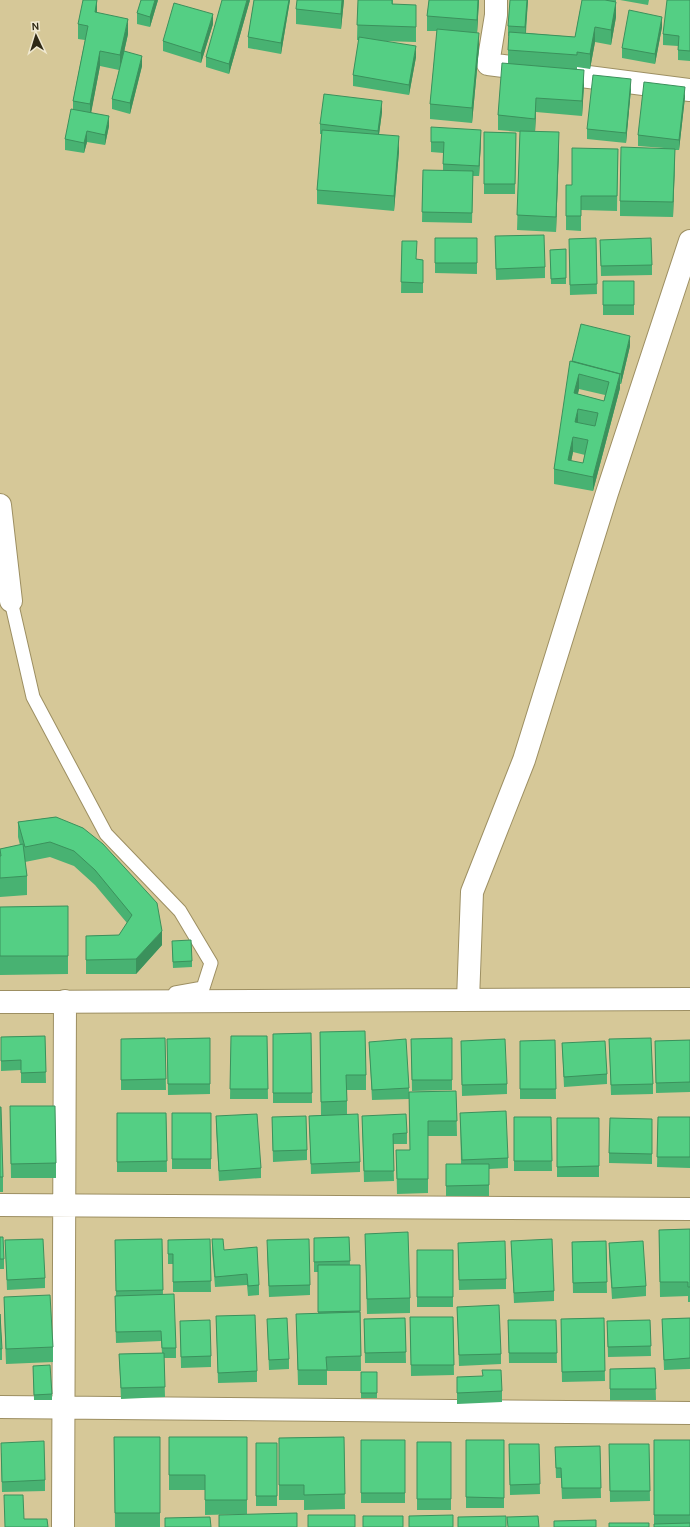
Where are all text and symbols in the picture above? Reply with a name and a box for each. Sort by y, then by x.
north arrow [16,16,56,56]
text: N [31,20,40,33]

